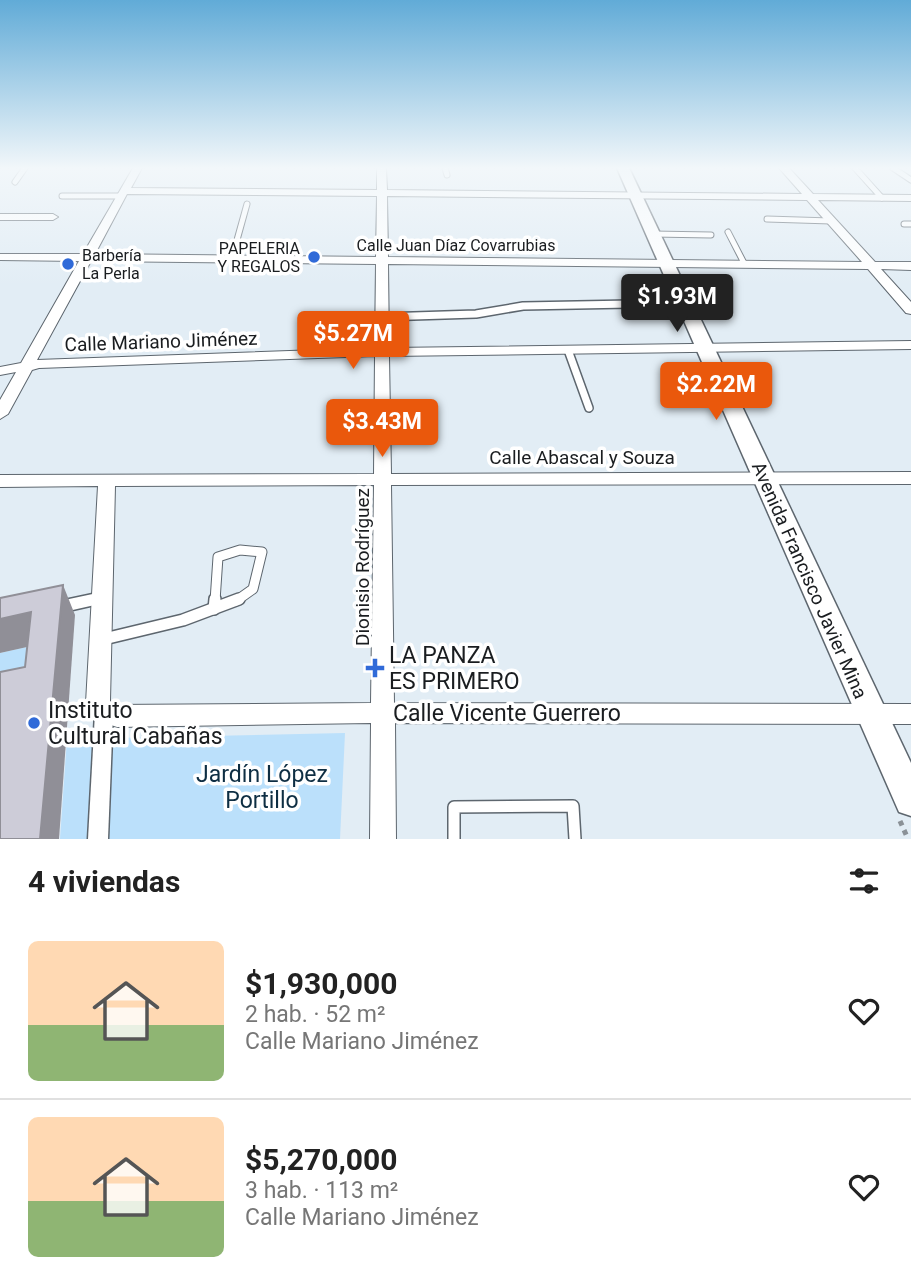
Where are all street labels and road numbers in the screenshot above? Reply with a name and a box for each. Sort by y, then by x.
street label: Calle Juan Díaz Covarrubias [357,236,555,255]
street label: Calle Mariano Jiménez [64,327,258,356]
street label: Calle Abascal y Souza [489,446,675,469]
street label: Avenida Francisco Javier Mina [747,458,872,702]
street label: Dionisio Rodríguez [351,488,374,646]
street label: Calle Vicente Guerrero [393,700,621,727]

